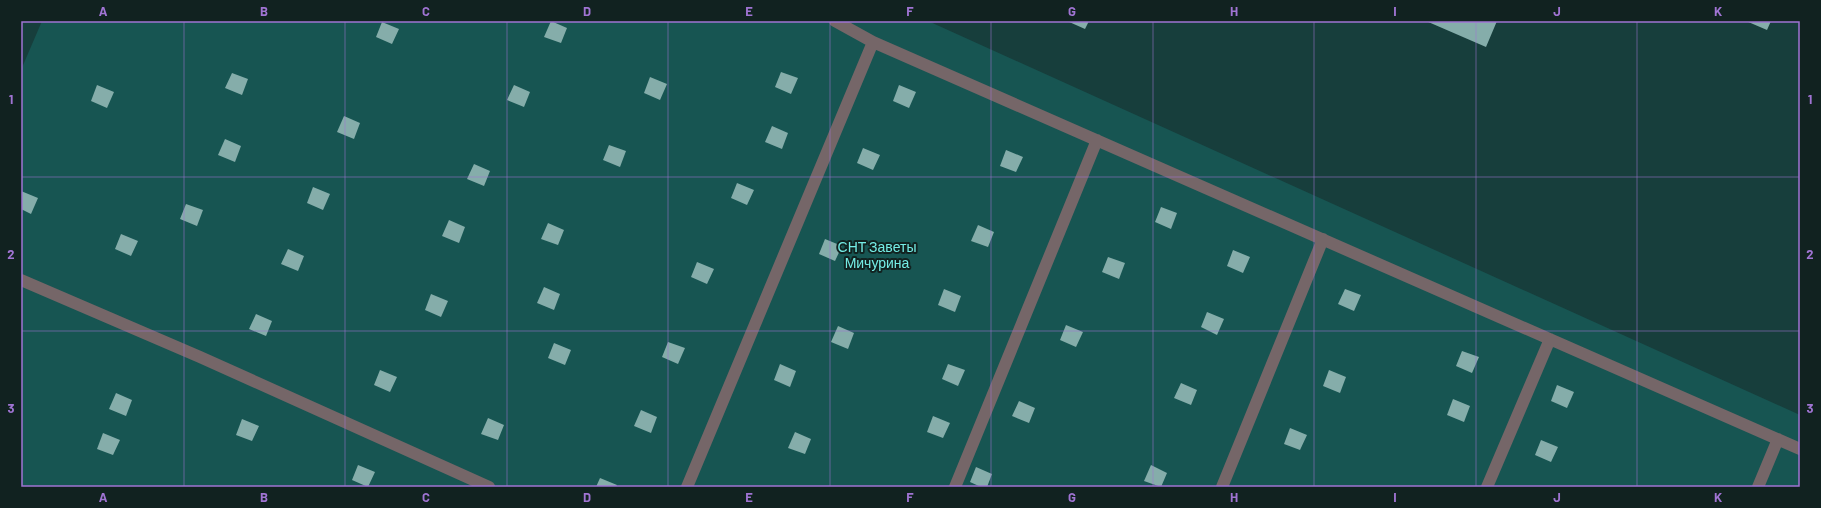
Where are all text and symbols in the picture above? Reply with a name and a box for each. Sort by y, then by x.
text: A [99,3,108,19]
text: B [260,3,268,19]
text: C [422,3,430,19]
text: D [583,3,591,19]
text: E [745,3,753,19]
text: F [906,3,914,19]
text: G [1068,3,1076,19]
text: H [1230,3,1238,19]
text: I [1393,3,1397,19]
text: J [1553,3,1561,19]
text: K [1714,3,1722,19]
text: 1 [9,91,13,107]
text: 1 [1808,91,1812,107]
park label: СНТ Заветы Мичурина [838,238,916,271]
text: 2 [7,246,15,262]
text: 2 [1806,246,1814,262]
text: 3 [7,400,15,416]
text: 3 [1806,400,1814,416]
text: A [99,489,108,505]
text: B [260,489,268,505]
text: C [422,489,430,505]
text: D [583,489,591,505]
text: E [745,489,753,505]
text: F [906,489,914,505]
text: G [1068,489,1076,505]
text: H [1230,489,1238,505]
text: I [1393,489,1397,505]
text: J [1553,489,1561,505]
text: K [1714,489,1722,505]

